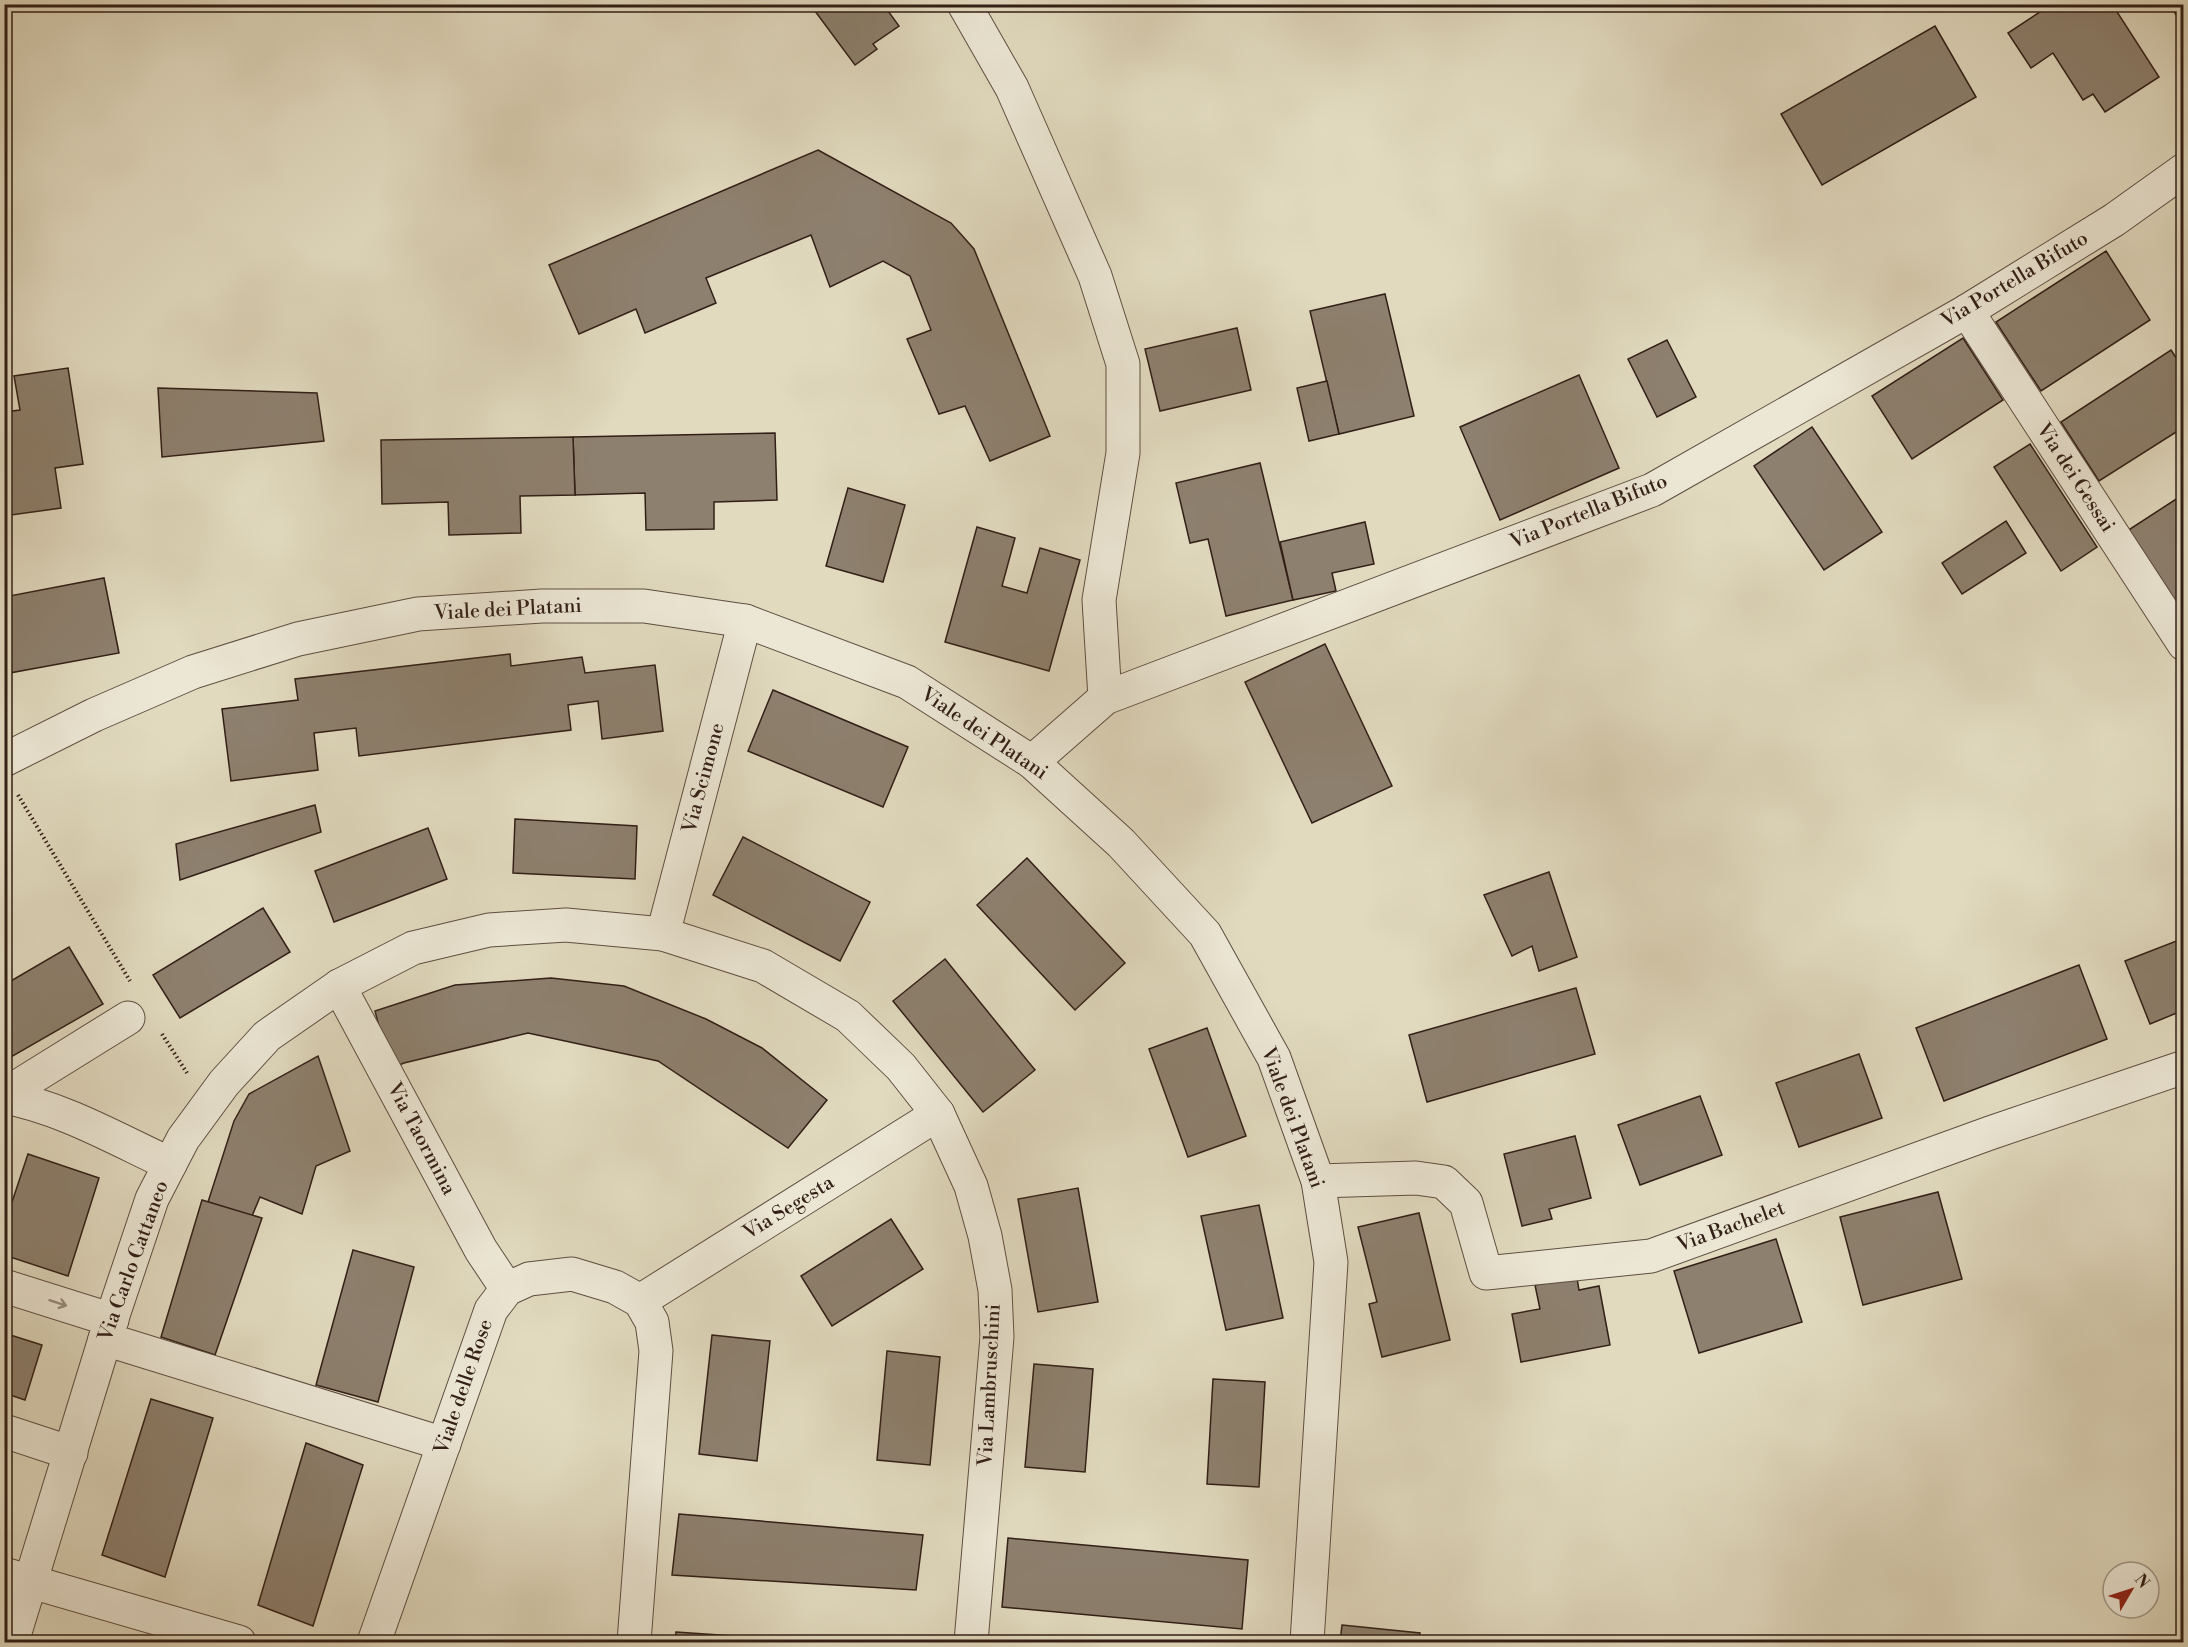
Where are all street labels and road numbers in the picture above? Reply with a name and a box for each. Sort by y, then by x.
street label: Via Portella Bifuto [1936,226,2093,334]
street label: Via dei Gessai [2030,418,2120,538]
street label: Via Portella Bifuto [1506,469,1671,555]
street label: Viale dei Platani [432,594,583,626]
street label: Viale dei Platani [915,682,1053,786]
street label: Via Scimone [677,720,731,837]
street label: Viale dei Platani [1255,1043,1329,1192]
street label: Via Taormina [381,1078,461,1200]
street label: Via Segesta [738,1170,840,1246]
street label: Via Carlo Cattaneo [93,1177,175,1346]
street label: Via Bachelet [1673,1196,1788,1258]
street label: Via Lambruschini [973,1303,1007,1468]
street label: Viale delle Rose [429,1316,499,1459]

